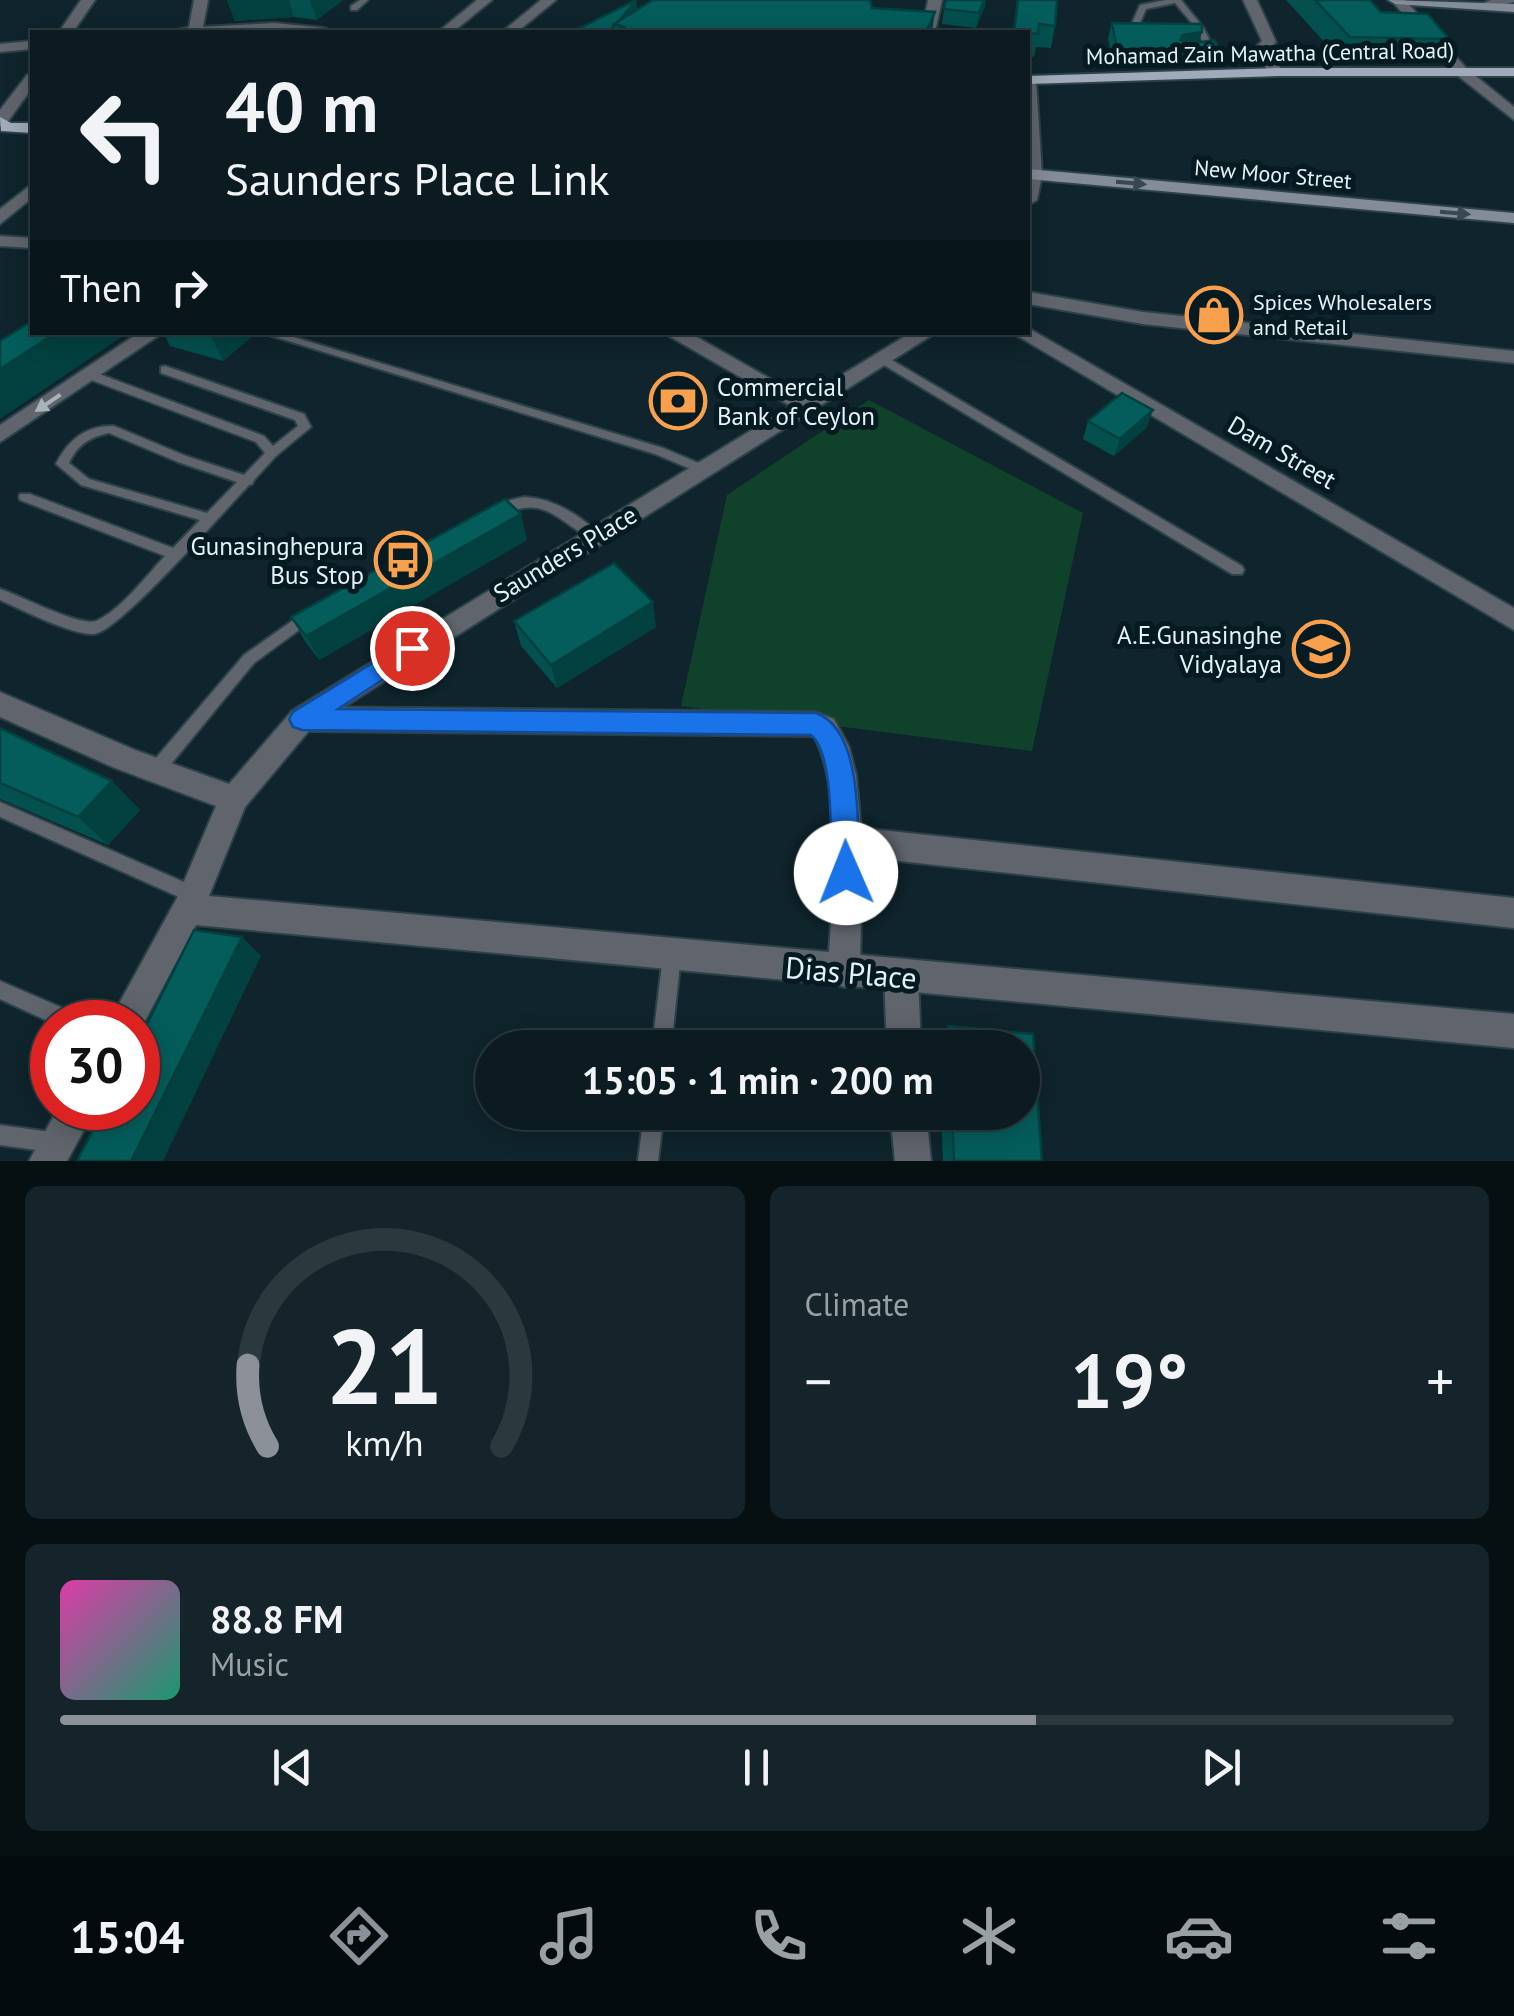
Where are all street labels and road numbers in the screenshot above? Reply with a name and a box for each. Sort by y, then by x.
street label: Mohamad Zain Mawatha (Central Road) [1086,36,1454,70]
street label: New Moor Street [1193,153,1353,195]
street label: Dam Street [1222,408,1342,496]
street label: Saunders Place [487,499,643,609]
street label: Dias Place [784,947,918,997]

